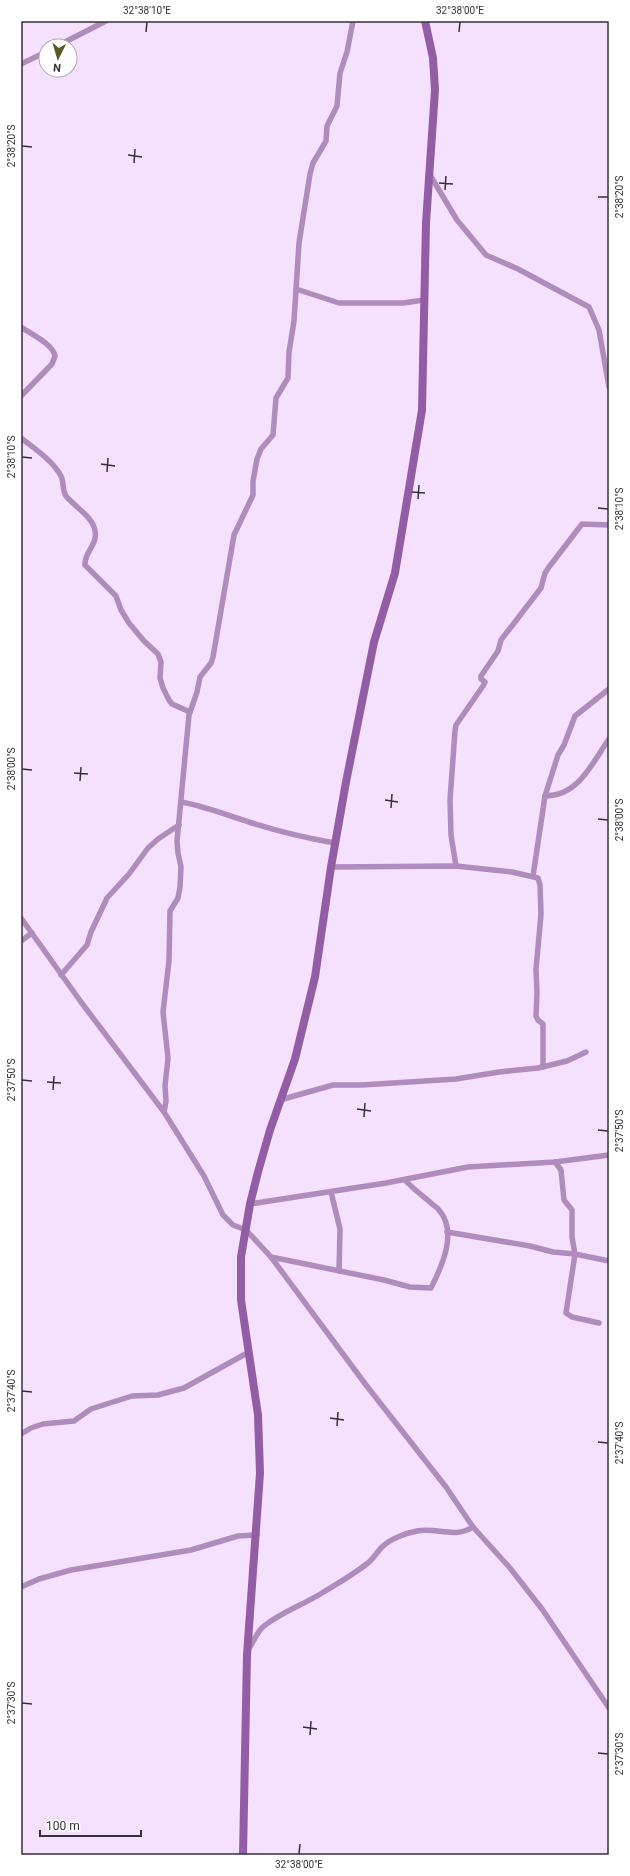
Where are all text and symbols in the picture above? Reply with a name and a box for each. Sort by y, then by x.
text: 32°38'10"E [123,5,171,16]
text: 32°38'00"E [436,5,484,16]
north arrow [38,38,78,78]
text: N [53,61,62,74]
text: 2°38'20"S [6,125,17,167]
text: 2°38'20"S [614,176,625,218]
text: 2°38'10"S [6,436,17,478]
text: 2°38'10"S [614,488,625,530]
text: 2°38'00"S [6,748,17,790]
text: 2°38'00"S [614,799,625,841]
text: 2°37'50"S [6,1059,17,1101]
text: 2°37'50"S [614,1110,625,1152]
text: 2°37'40"S [6,1370,17,1412]
text: 2°37'40"S [614,1422,625,1464]
text: 2°37'30"S [6,1682,17,1724]
text: 2°37'30"S [614,1733,625,1775]
scale bar [40,1812,141,1838]
text: 100 m [46,1819,80,1833]
text: 32°38'00"E [275,1859,323,1870]

